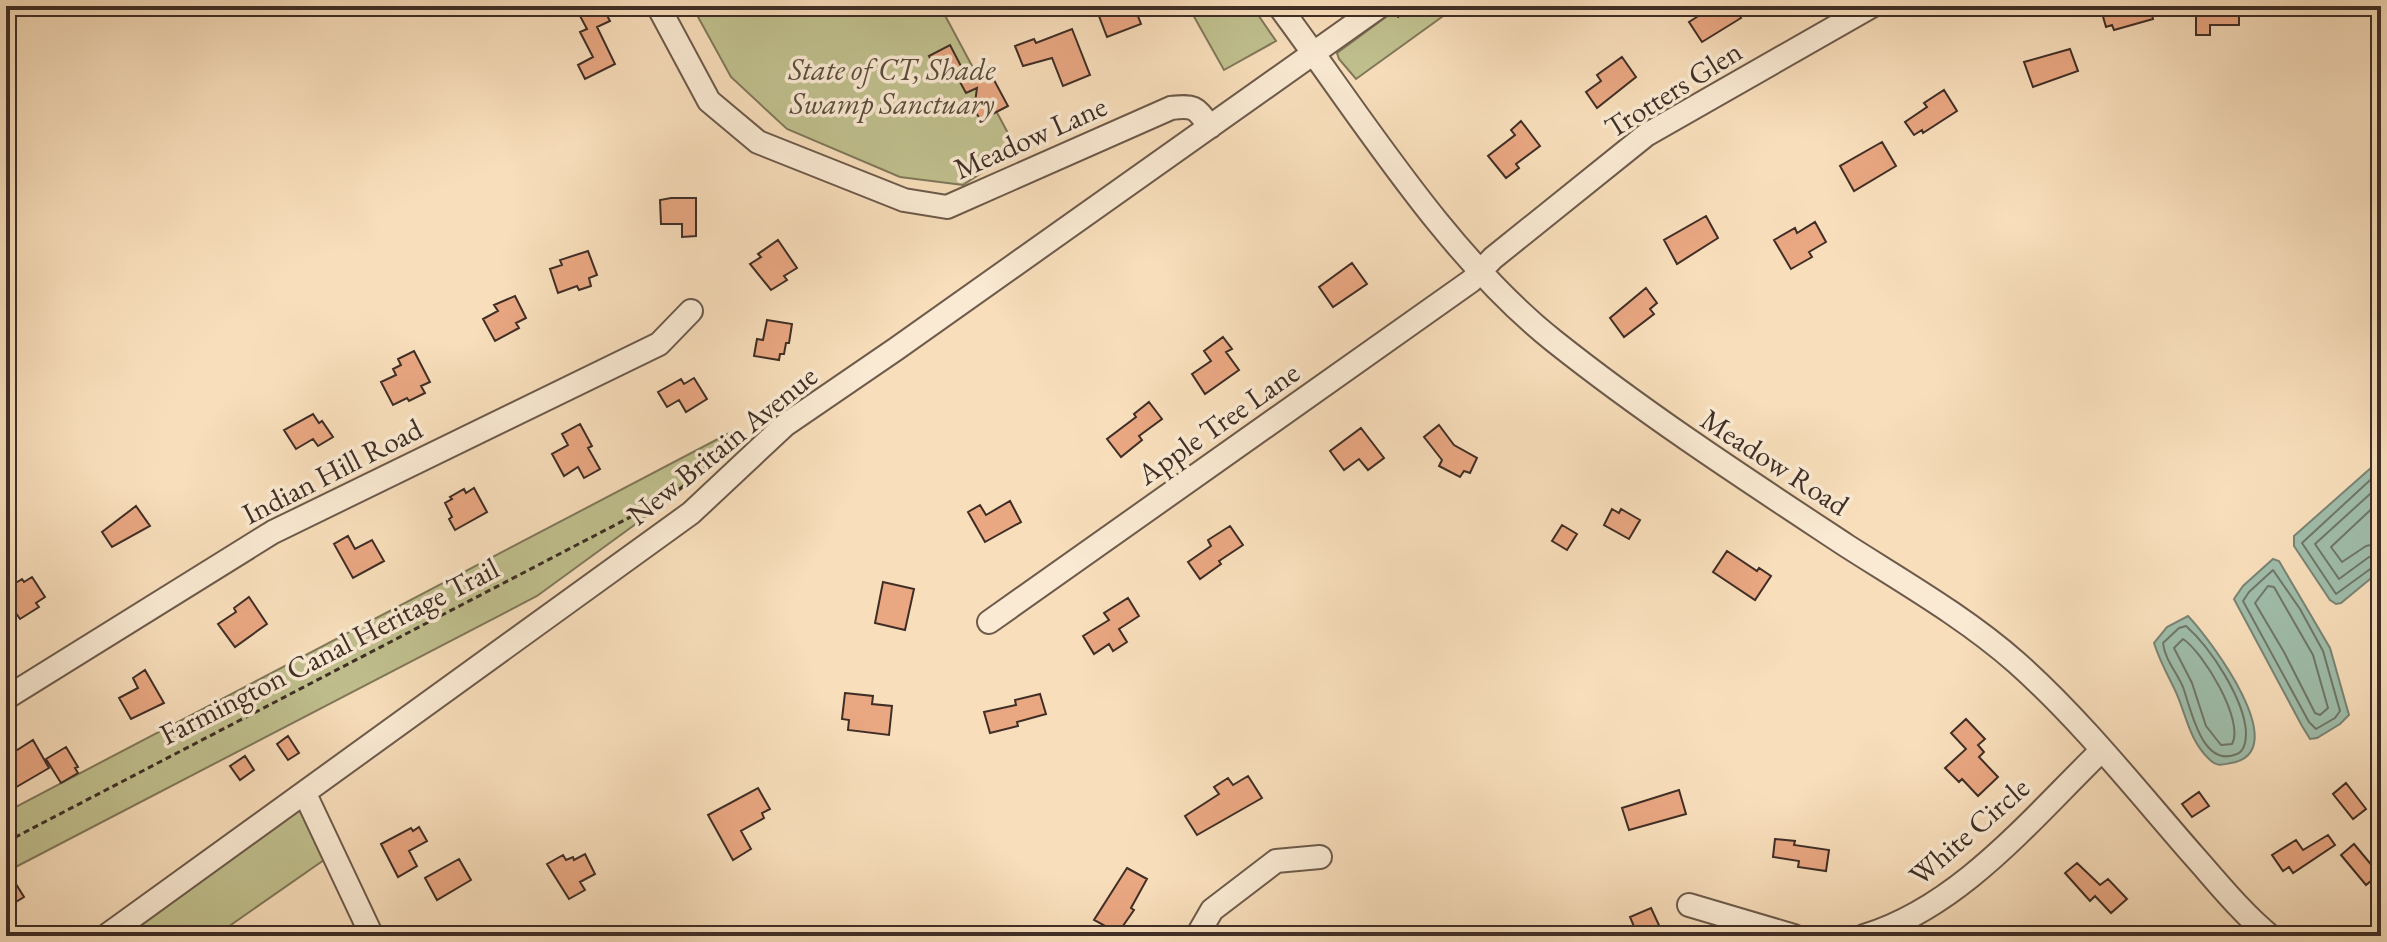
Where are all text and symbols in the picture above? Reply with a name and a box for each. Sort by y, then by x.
street label: Trotters Glen [1597,31,1749,147]
park label: State of CT, Shade Swamp Sanctuary [788,50,996,123]
street label: Meadow Lane [947,86,1113,188]
street label: Apple Tree Lane [1128,353,1307,494]
street label: New Britain Avenue [619,356,825,534]
street label: Meadow Road [1693,400,1857,525]
street label: Indian Hill Road [235,408,429,533]
street label: Farmington Canal Heritage Trail [153,548,505,754]
street label: White Circle [1901,768,2037,894]

